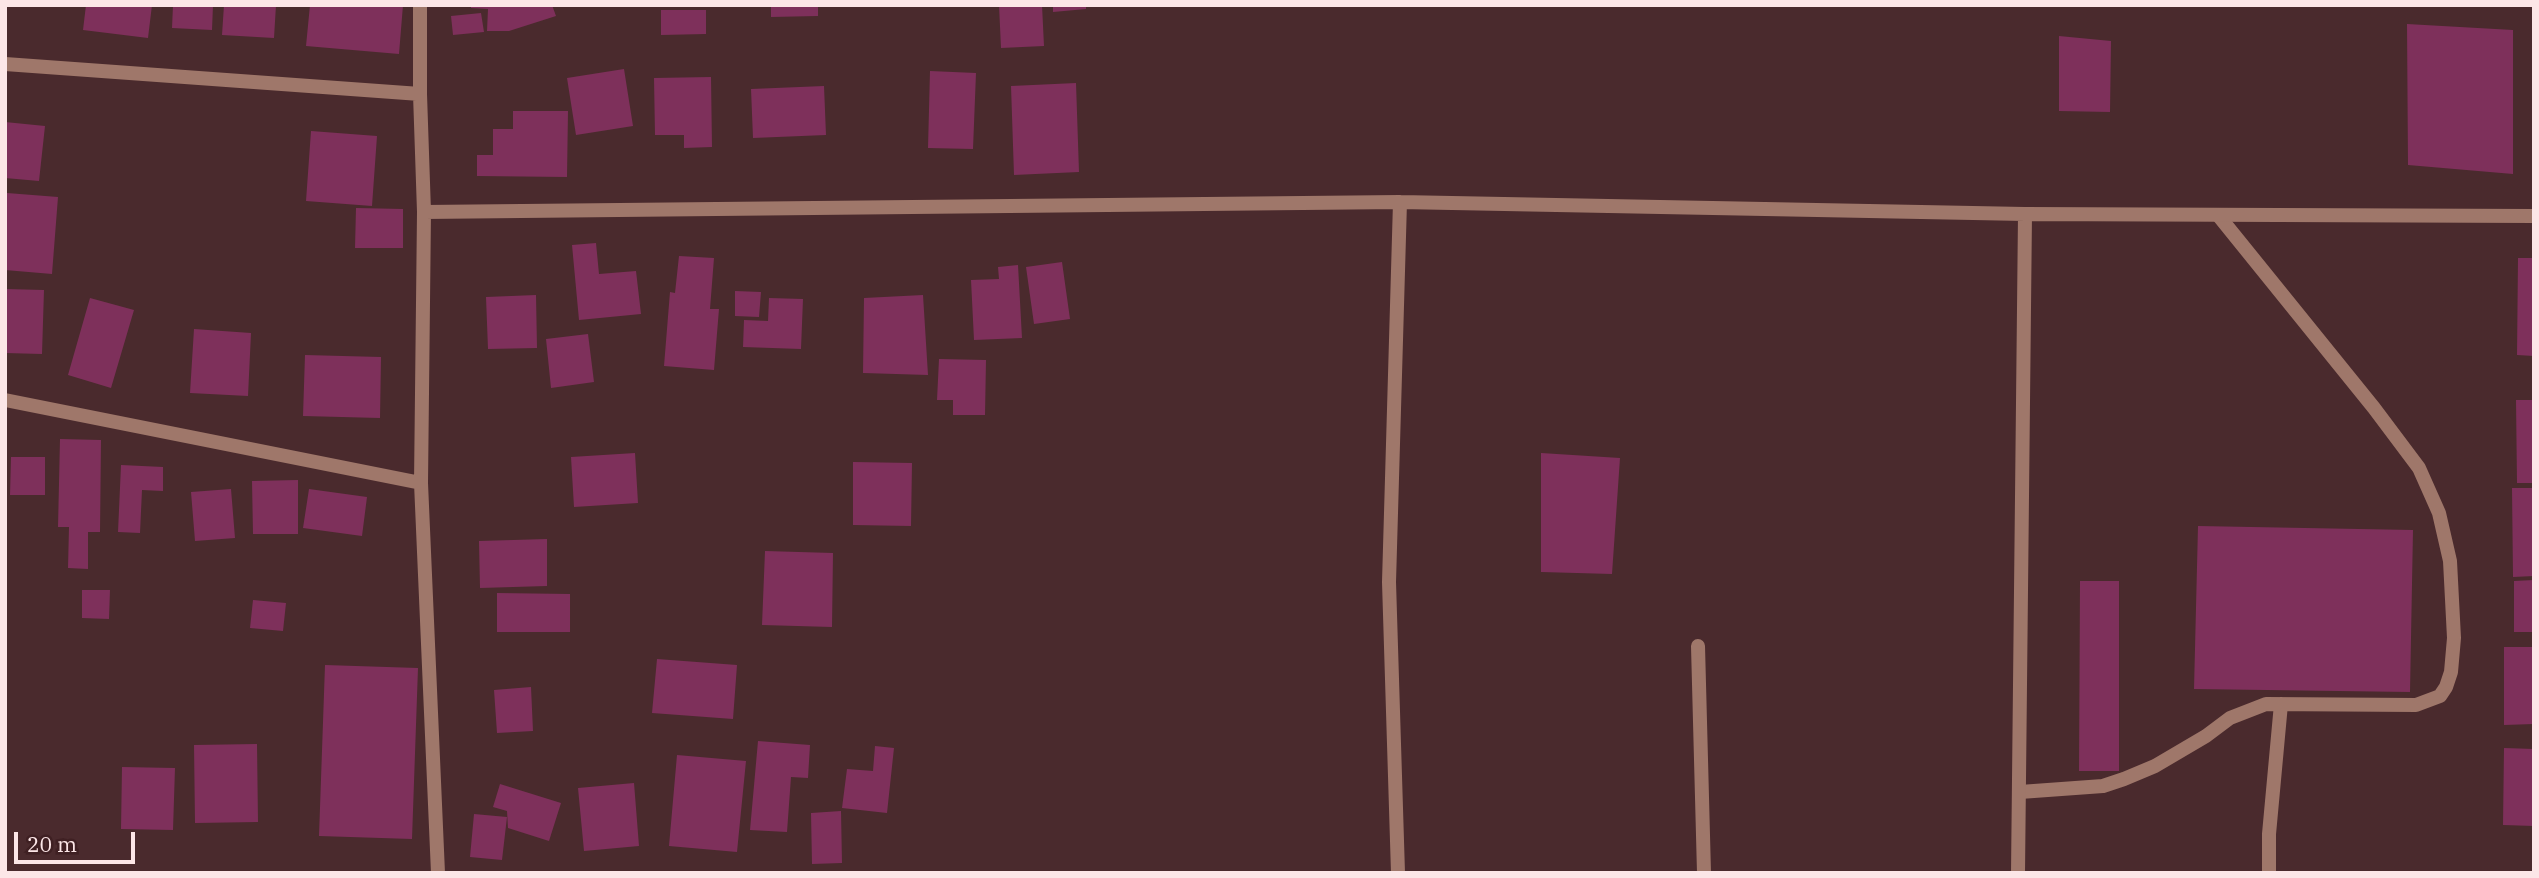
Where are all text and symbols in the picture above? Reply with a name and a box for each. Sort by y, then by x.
scale bar [18,818,138,862]
text: 20 m [27,830,77,858]

